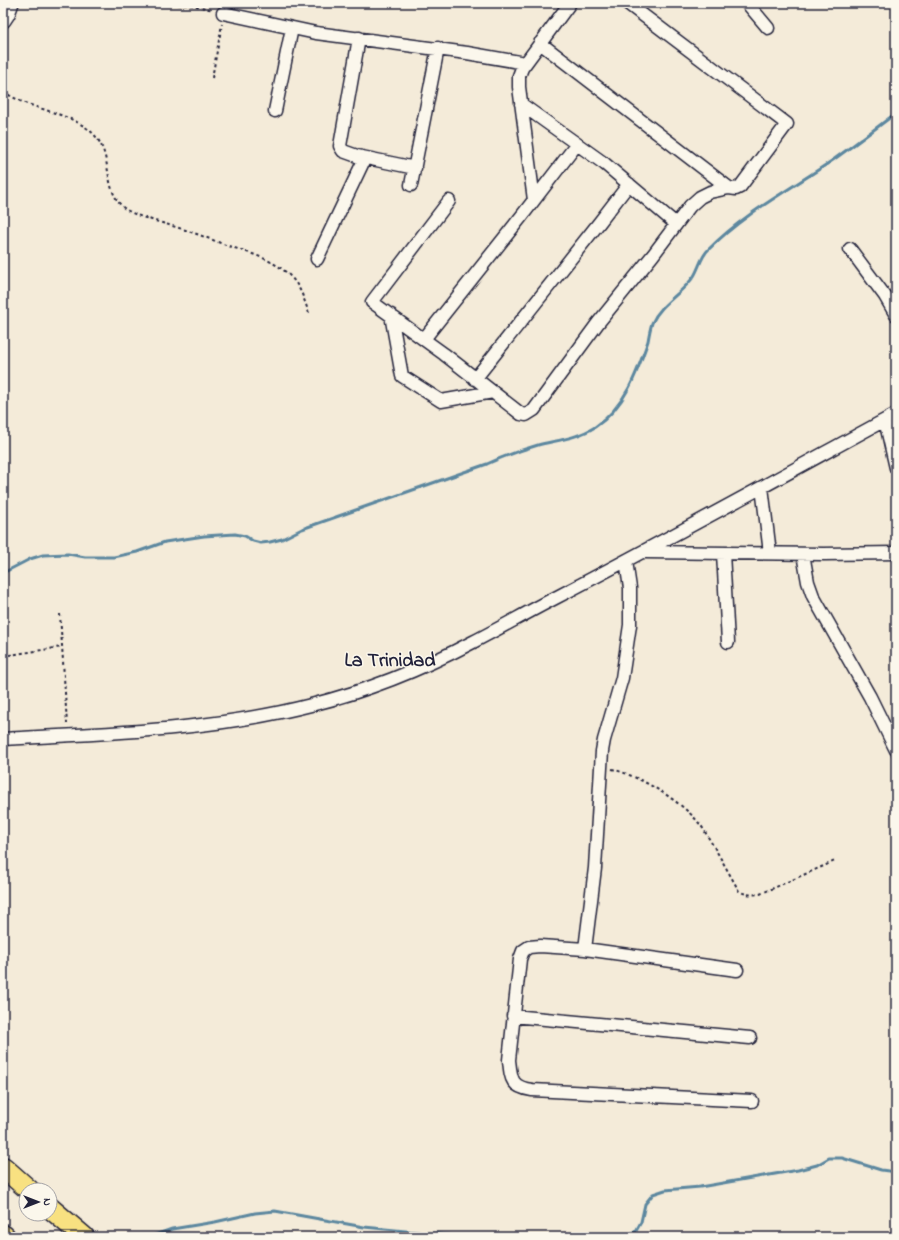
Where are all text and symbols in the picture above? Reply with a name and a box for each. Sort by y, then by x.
district label: La Trinidad [344,647,436,676]
north arrow [18,1182,58,1222]
text: N [39,1198,55,1206]

